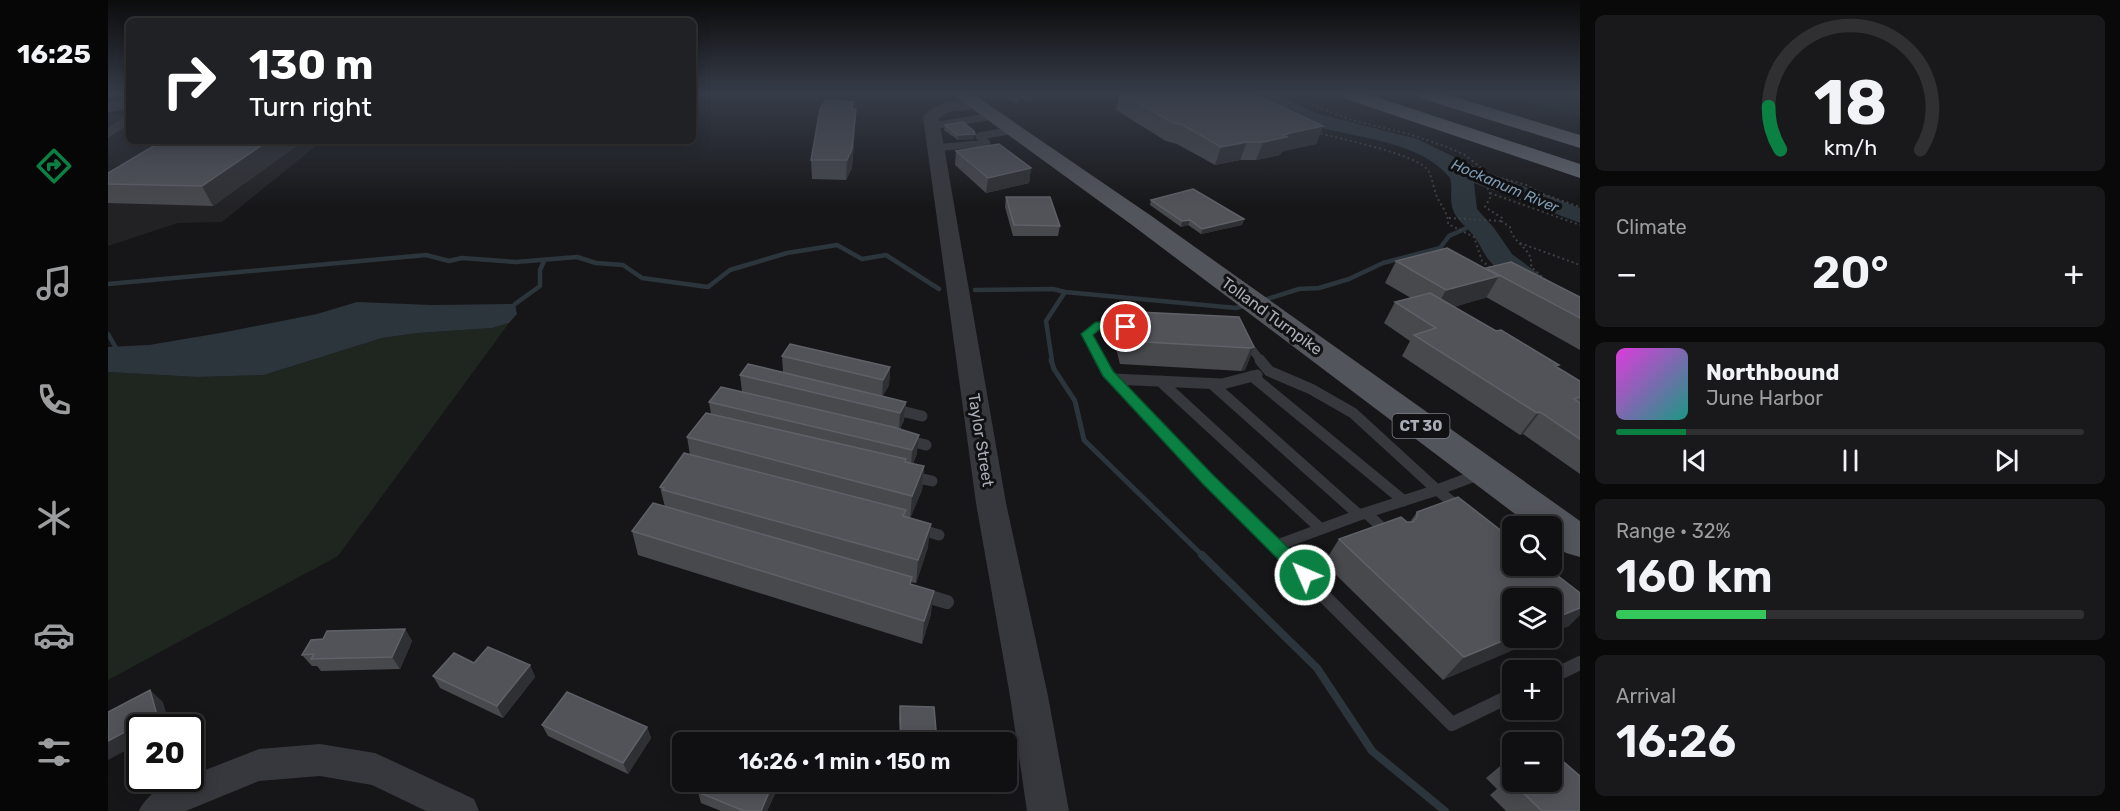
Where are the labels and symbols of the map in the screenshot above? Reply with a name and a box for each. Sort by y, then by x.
water label: Hockanum River [1449,155,1563,217]
street label: Tolland Turnpike [1218,273,1326,359]
pin [1100,301,1151,352]
street label: Taylor Street [964,392,998,488]
road number: CT 30 [1392,414,1450,438]
position arrow [1273,543,1337,607]
speed limit sign: 20 [126,714,204,792]

